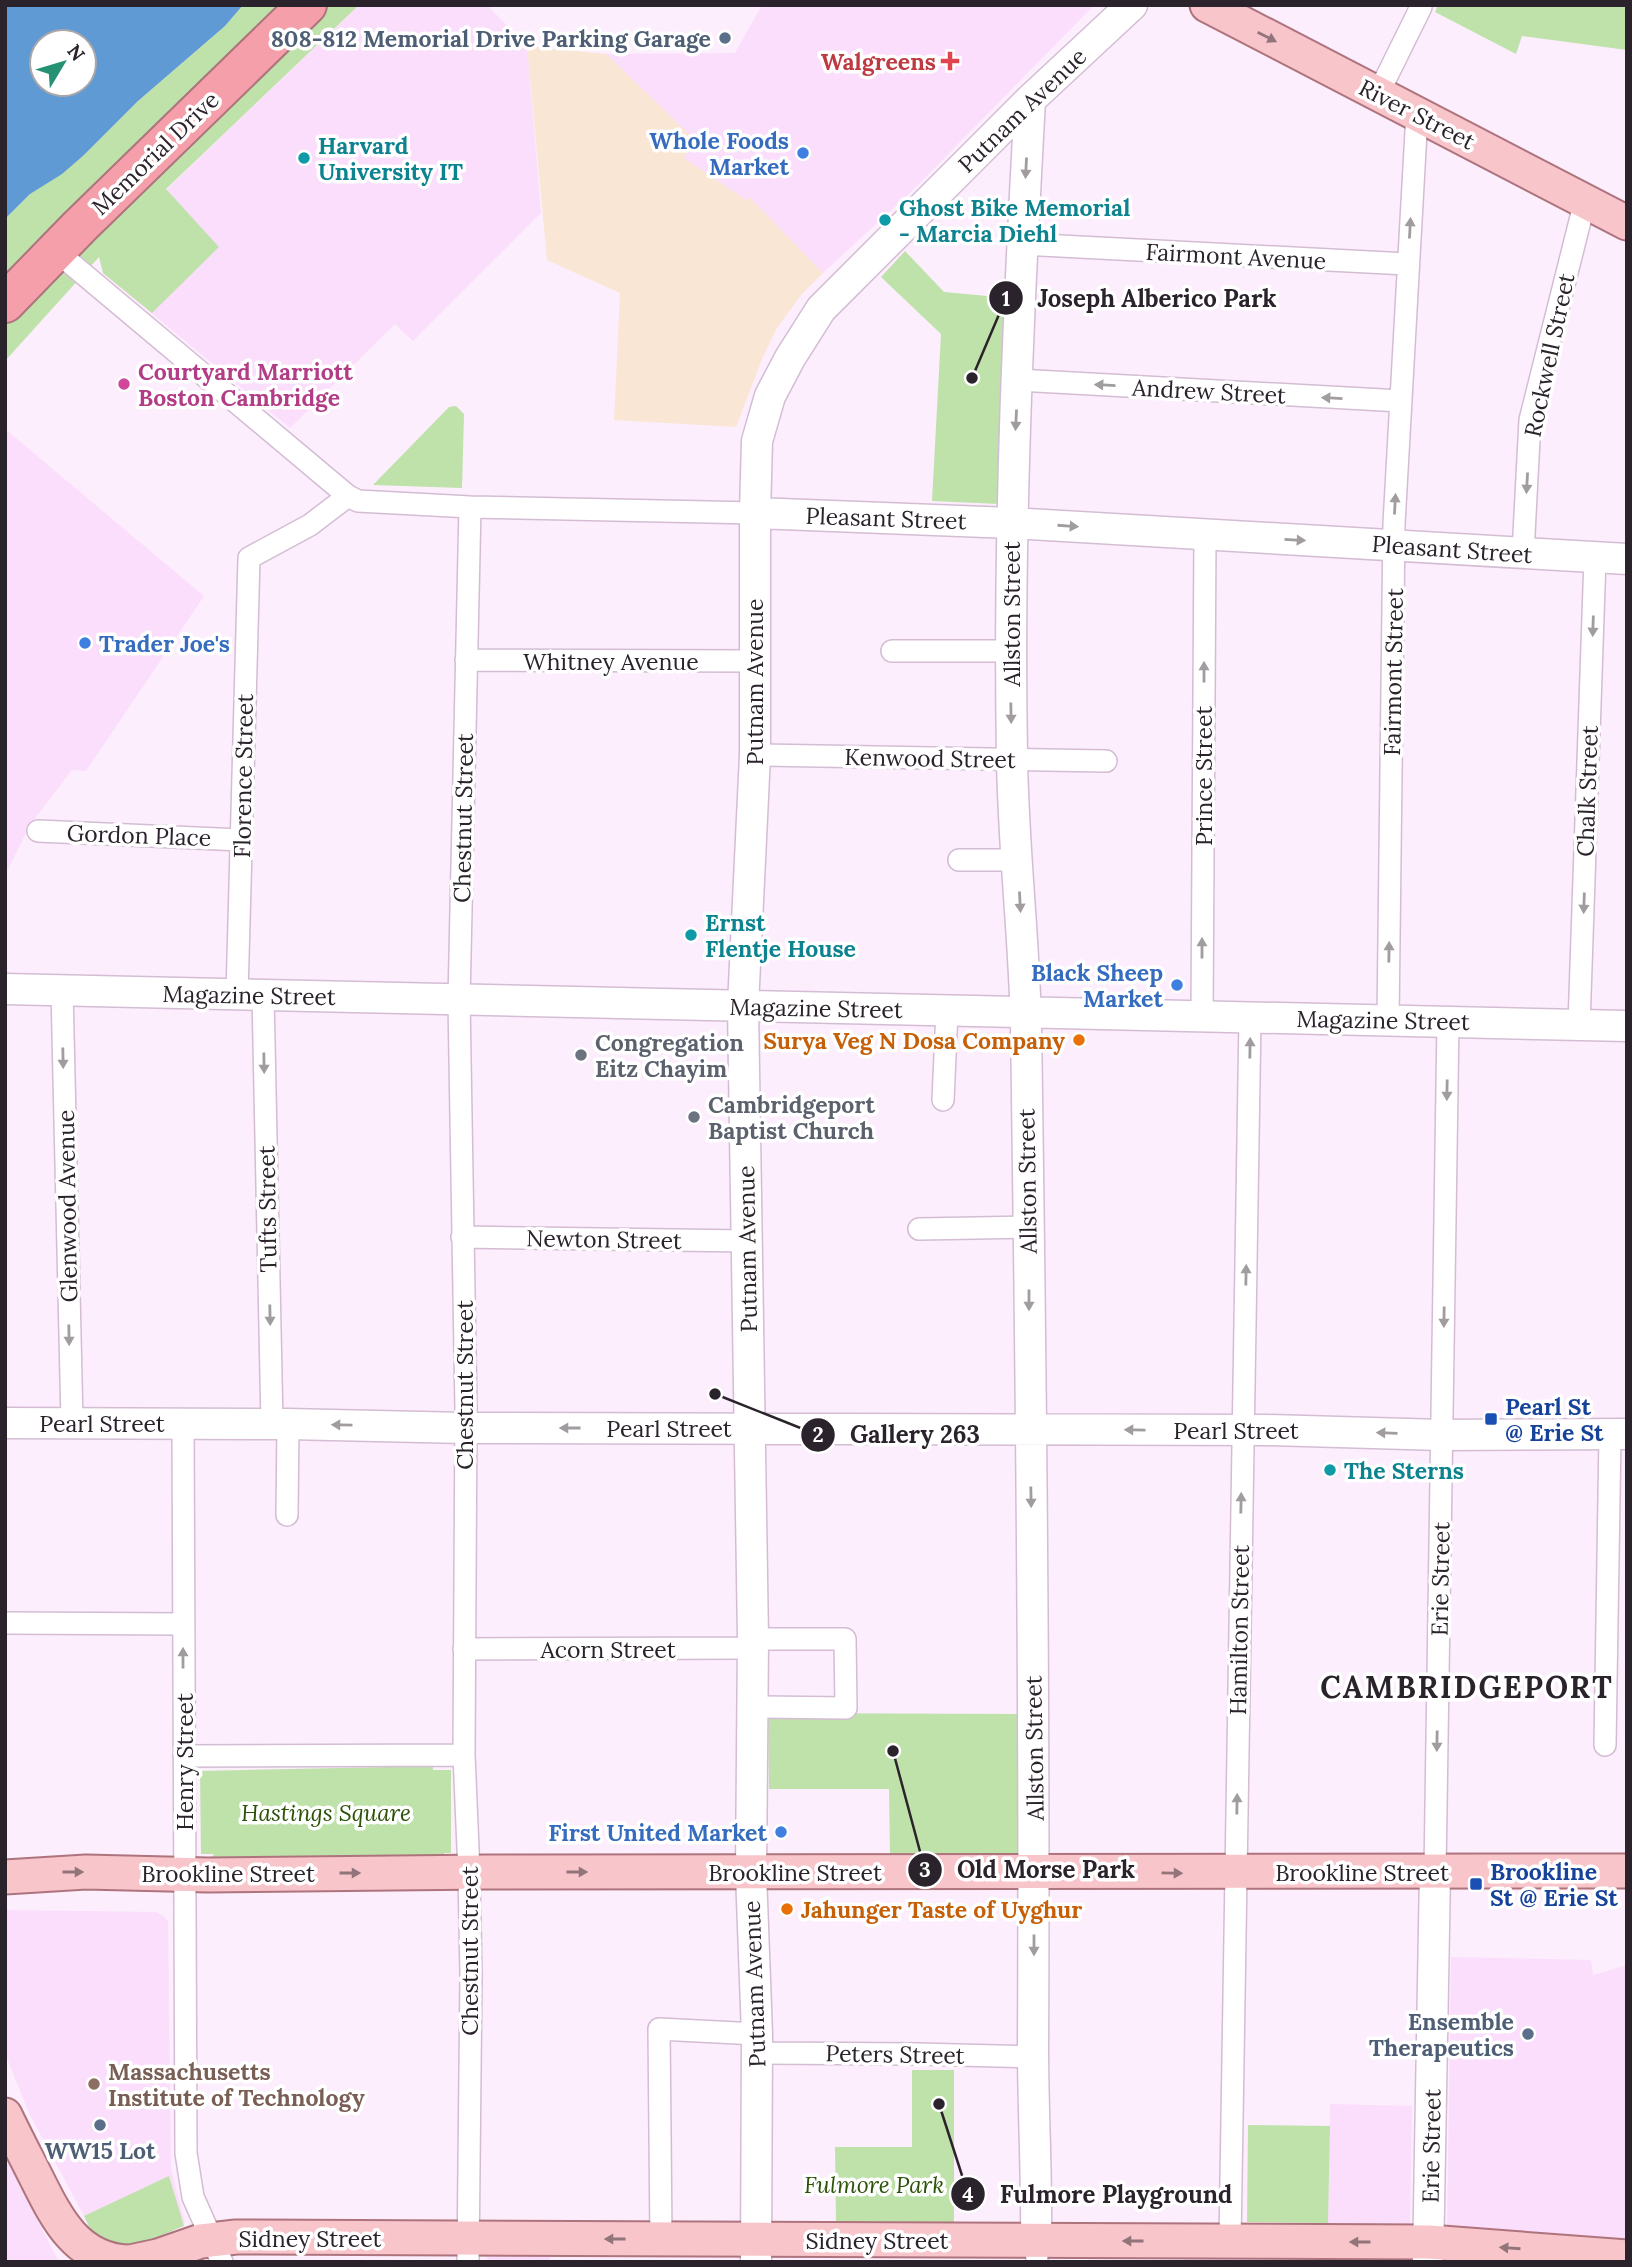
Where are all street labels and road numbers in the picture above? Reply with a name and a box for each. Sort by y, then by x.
street label: Putnam Avenue [952,42,1092,178]
street label: River Street [1354,72,1480,156]
street label: Memorial Drive [85,85,225,221]
street label: Fairmont Avenue [1145,237,1327,275]
street label: Rockwell Street [1517,270,1581,440]
street label: Andrew Street [1130,372,1287,410]
street label: Pleasant Street [805,501,967,535]
street label: Pleasant Street [1371,529,1533,569]
street label: Allston Street [997,541,1026,688]
street label: Fairmont Street [1377,588,1409,756]
street label: Putnam Avenue [740,598,769,766]
street label: Whitney Avenue [523,647,699,676]
street label: Florence Street [227,693,259,858]
street label: Prince Street [1189,706,1218,846]
street label: Chalk Street [1570,725,1604,857]
street label: Chestnut Street [447,733,479,903]
street label: Kenwood Street [844,742,1016,774]
street label: Gordon Place [66,818,212,852]
street label: Magazine Street [162,979,336,1011]
street label: Magazine Street [729,992,903,1024]
street label: Magazine Street [1296,1004,1470,1036]
street label: Allston Street [1011,1108,1043,1255]
street label: Glenwood Avenue [51,1109,83,1303]
street label: Tufts Street [251,1145,283,1273]
street label: Putnam Avenue [731,1165,763,1333]
street label: Newton Street [526,1223,682,1255]
street label: Chestnut Street [450,1300,479,1470]
street label: Pearl Street [39,1409,165,1438]
street label: Pearl Street [606,1414,732,1443]
street label: Pearl Street [1173,1416,1299,1445]
street label: Erie Street [1425,1521,1455,1636]
street label: Hamilton Street [1223,1544,1255,1715]
street label: Acorn Street [539,1635,676,1664]
street label: Allston Street [1018,1675,1050,1822]
street label: Henry Street [170,1693,199,1831]
street label: Brookline Street [708,1858,882,1887]
street label: Brookline Street [1275,1858,1449,1887]
street label: Brookline Street [141,1859,315,1888]
street label: Chestnut Street [455,1866,484,2036]
street label: Putnam Avenue [737,1900,771,2068]
street label: Peters Street [825,2038,965,2070]
street label: Erie Street [1416,2088,1446,2203]
street label: Sidney Street [239,2224,382,2253]
street label: Sidney Street [806,2226,949,2255]

